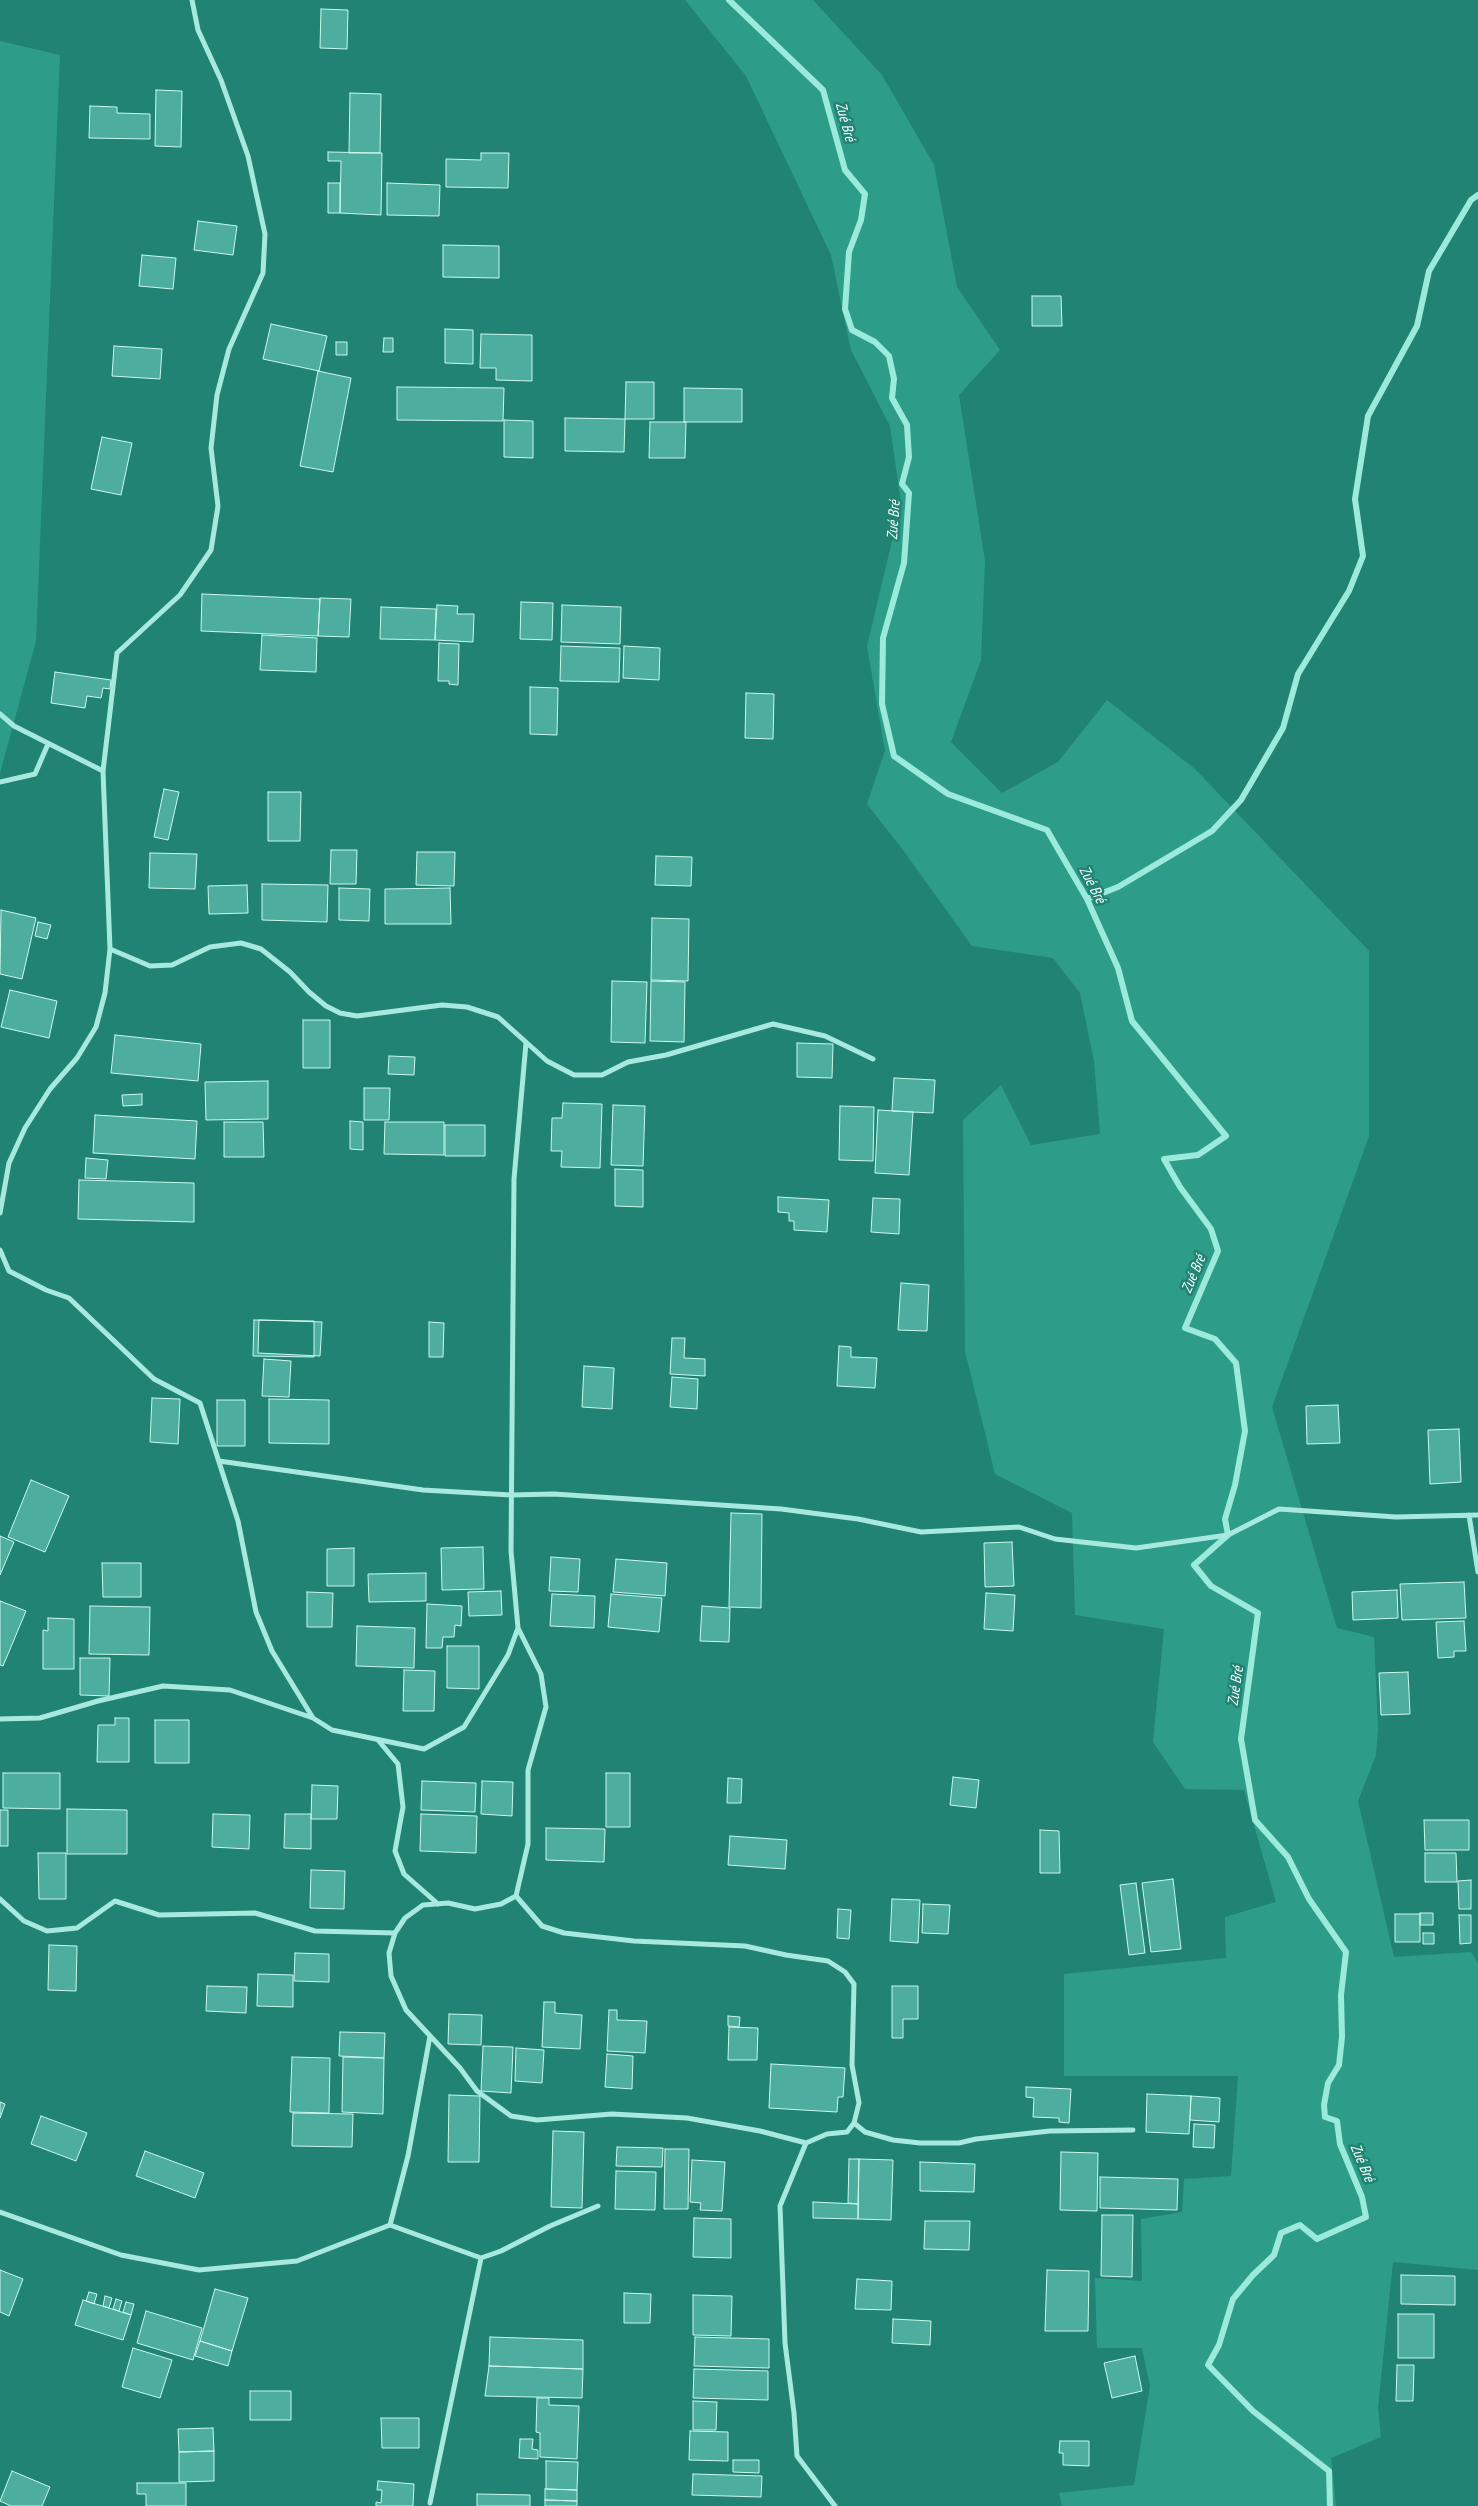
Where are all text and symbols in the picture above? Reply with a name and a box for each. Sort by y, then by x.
water label: Zué Bré [831,101,859,143]
water label: Zué Bré [884,500,904,540]
water label: Zué Bré [1075,863,1109,907]
water label: Zué Bré [1178,1252,1210,1296]
water label: Zué Bré [1224,1665,1248,1707]
water label: Zué Bré [1346,2141,1378,2185]

